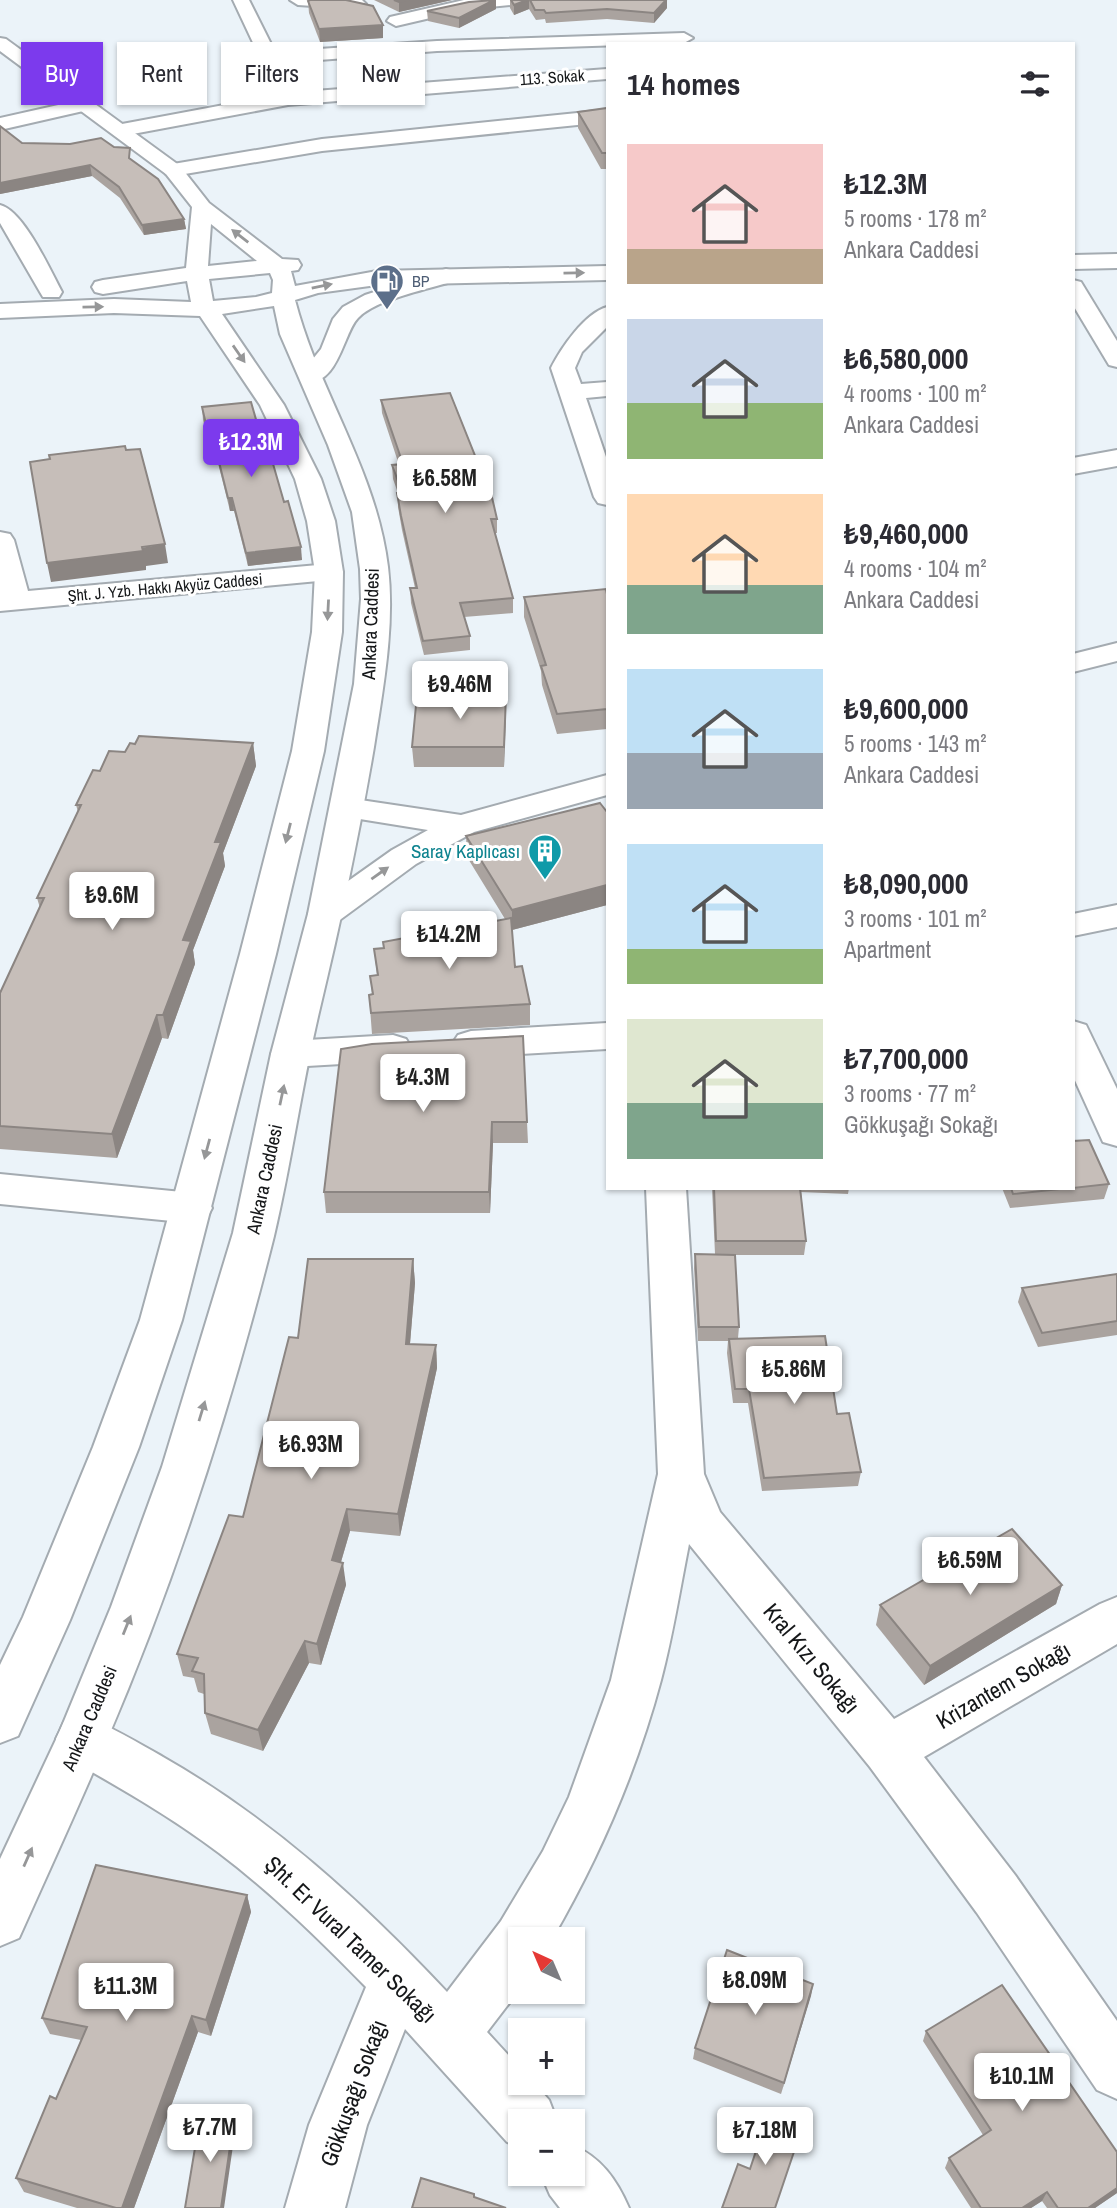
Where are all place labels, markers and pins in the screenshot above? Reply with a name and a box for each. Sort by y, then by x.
fuel station icon: BP [368,262,406,311]
place label: BP [412,270,430,292]
pin: ₺12.3M [194,420,308,479]
pin: ₺6.58M [388,456,502,515]
pin: ₺9.46M [403,662,517,721]
building icon: Saray Kaplıcası [526,832,564,881]
place label: Saray Kaplıcası [411,838,520,864]
pin: ₺9.6M [63,872,161,932]
pin: ₺14.2M [392,912,506,971]
pin: ₺4.3M [374,1054,472,1114]
pin: ₺5.86M [737,1346,851,1406]
pin: ₺6.93M [254,1422,368,1481]
pin: ₺6.59M [913,1538,1027,1597]
pin: ₺8.09M [698,1958,812,2017]
pin: ₺11.3M [69,1964,183,2023]
pin: ₺10.1M [965,2054,1079,2113]
pin: ₺7.7M [161,2104,259,2164]
pin: ₺7.18M [708,2108,822,2167]

